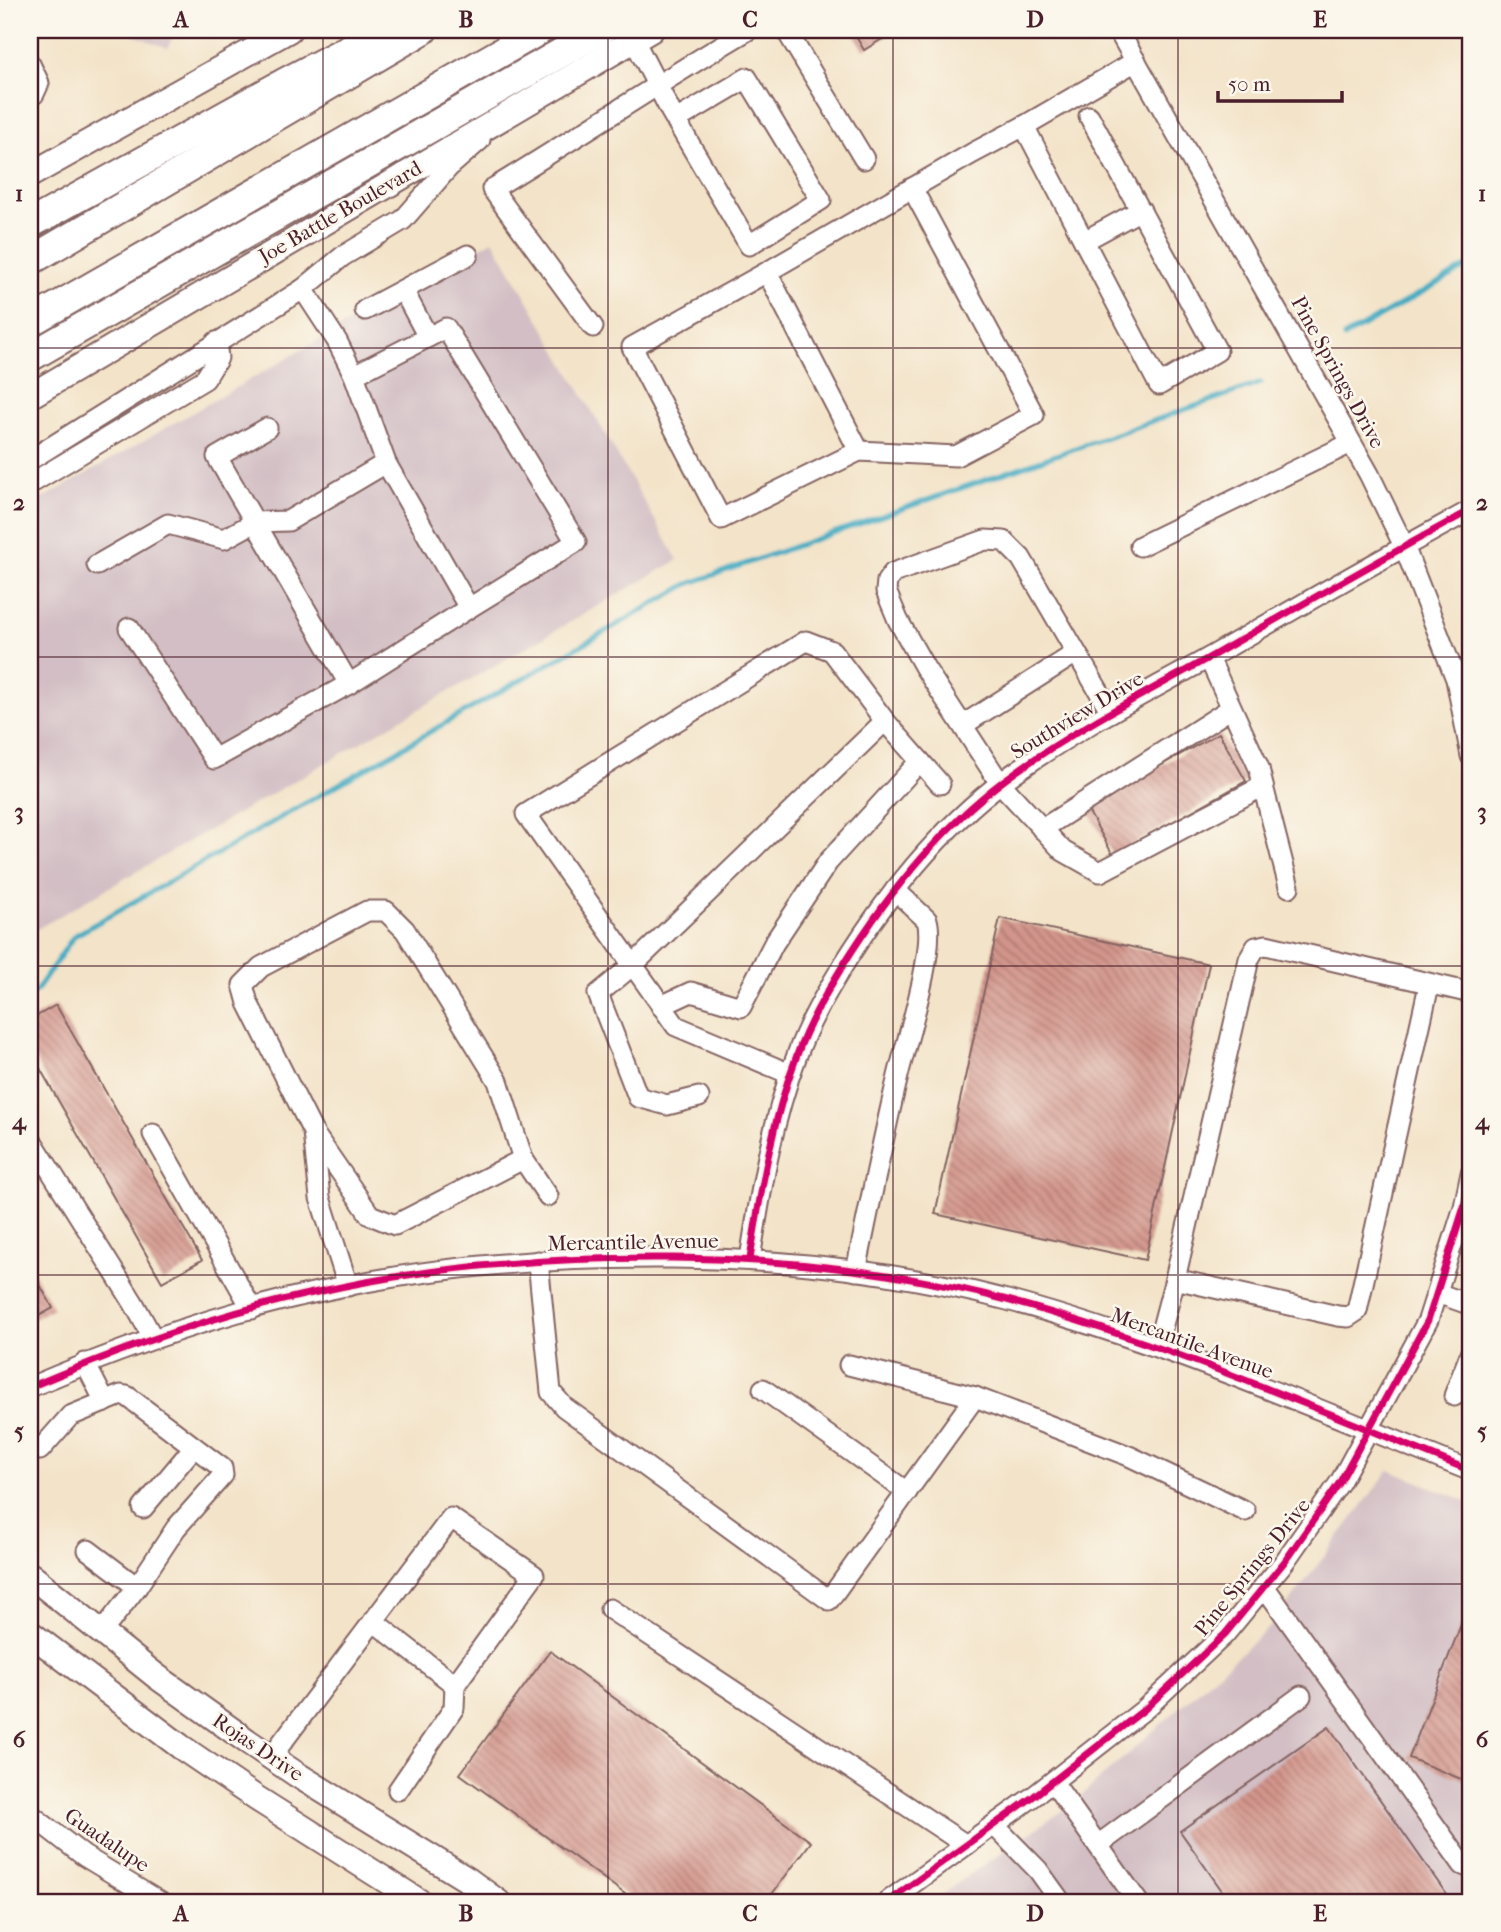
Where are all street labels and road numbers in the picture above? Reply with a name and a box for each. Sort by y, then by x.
street label: Joe Battle Boulevard [253,155,426,269]
street label: Pine Springs Drive [1286,292,1390,452]
street label: Southview Drive [1006,666,1148,764]
street label: Mercantile Avenue [547,1229,719,1255]
street label: Mercantile Avenue [1107,1302,1277,1384]
street label: Pine Springs Drive [1189,1493,1315,1641]
street label: Rojas Drive [208,1708,308,1786]
street label: Guadalupe [60,1803,154,1877]

